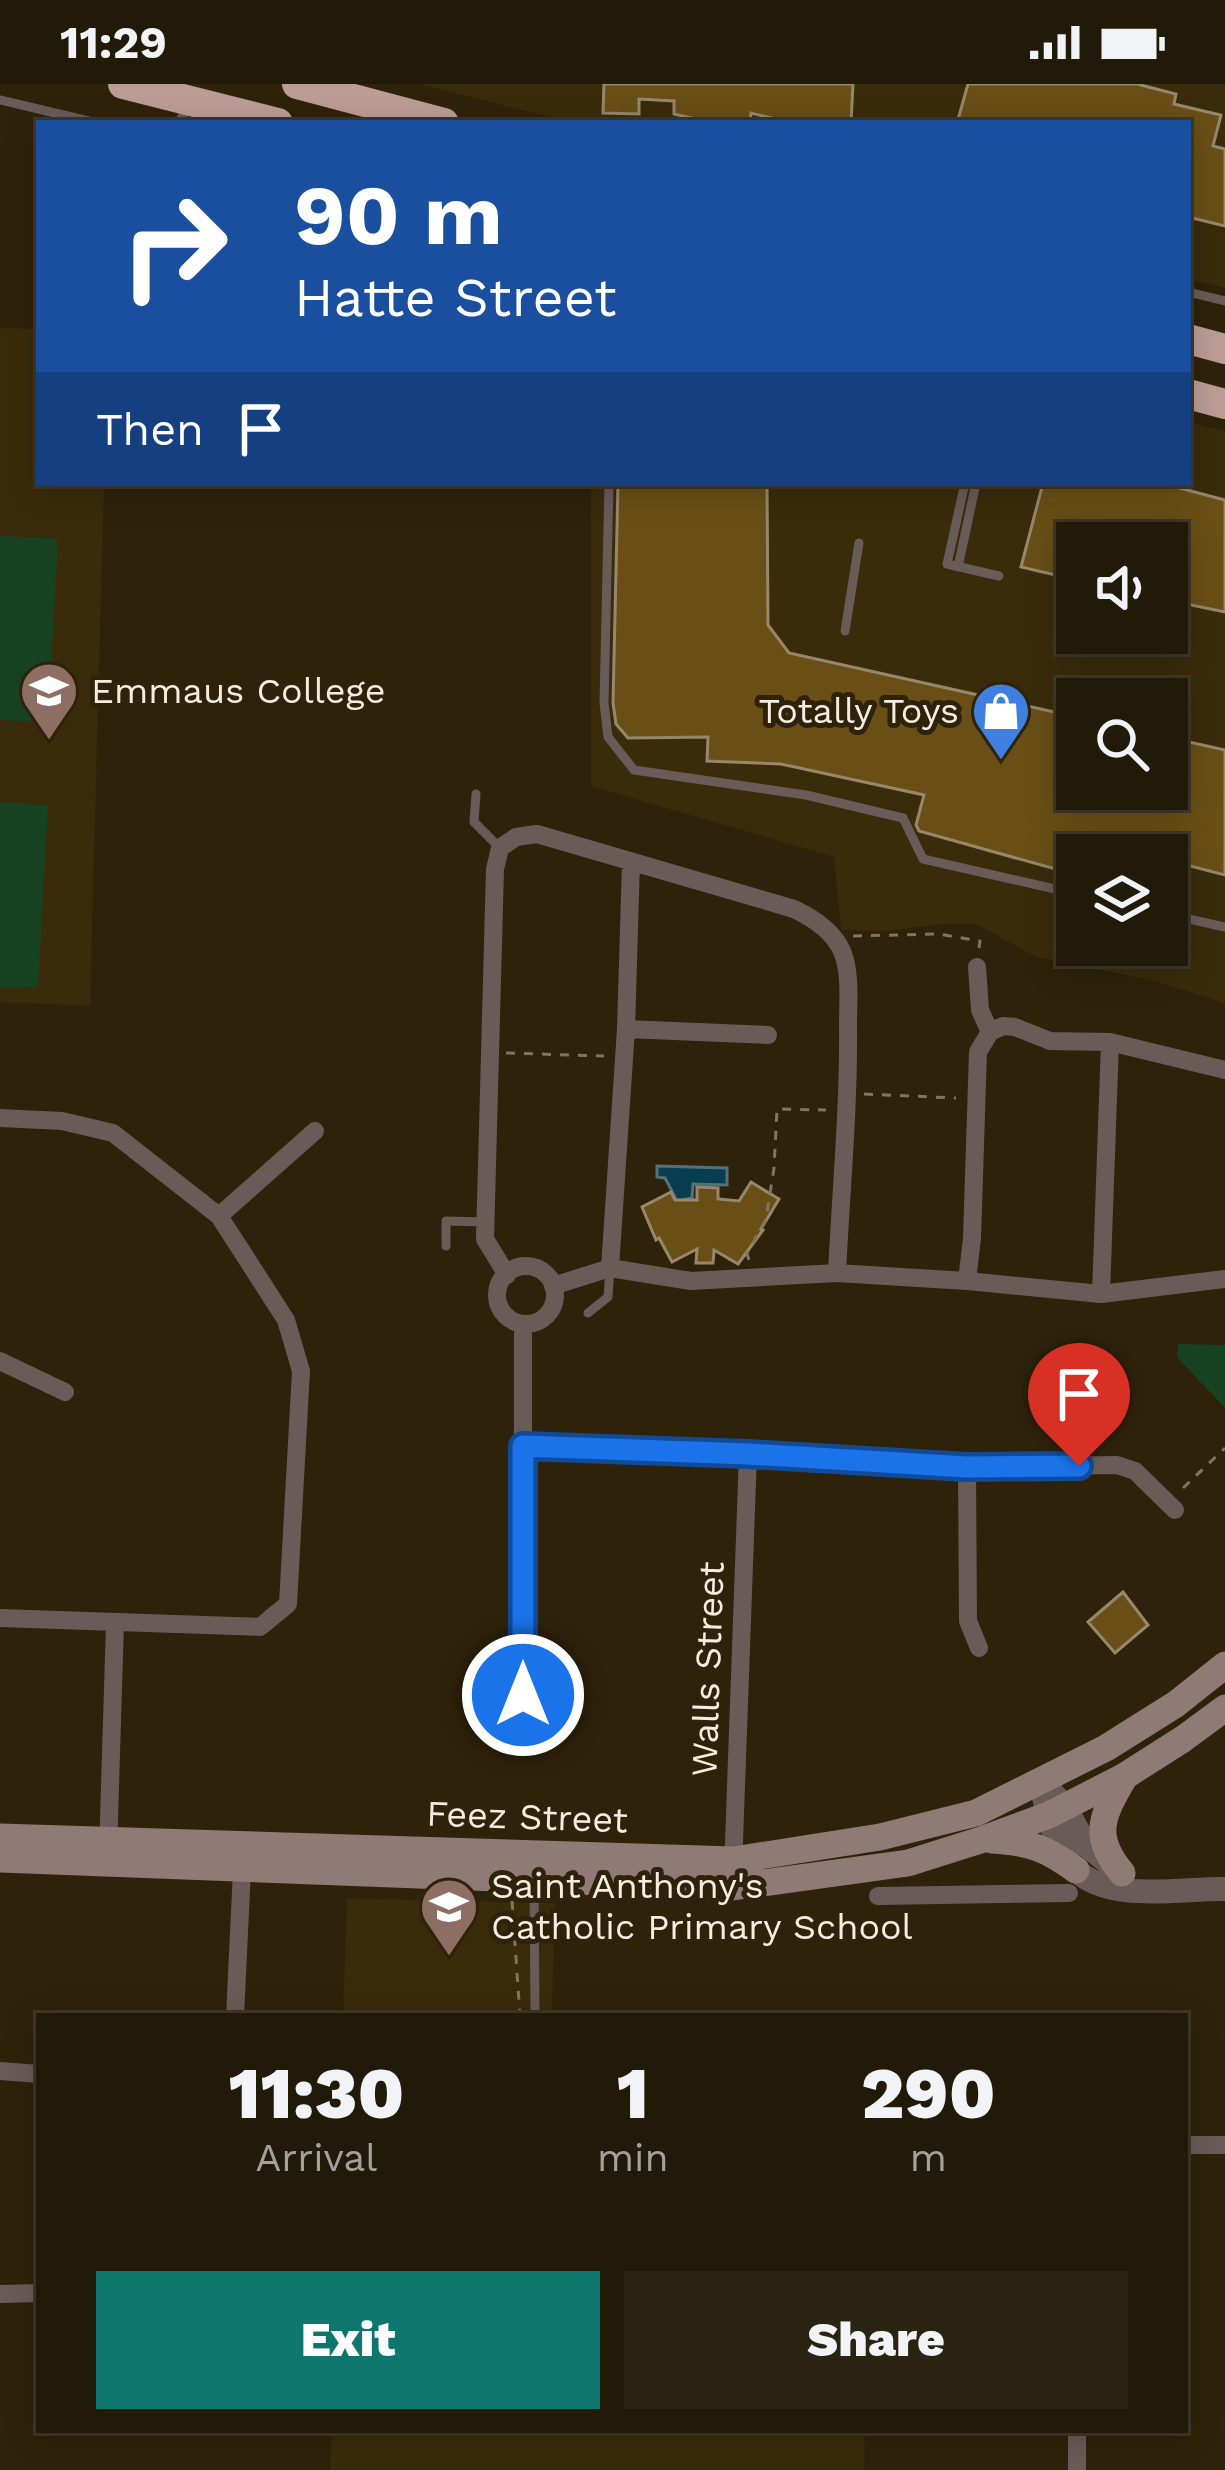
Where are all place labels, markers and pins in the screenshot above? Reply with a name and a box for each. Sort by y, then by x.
school or university icon: Emmaus College [18,660,80,742]
place label: Emmaus College [91,670,385,712]
shop icon: Totally Toys [970,680,1032,762]
place label: Totally Toys [758,690,959,732]
pin [1028,1343,1130,1466]
place label: Saint Anthony's Catholic Primary School [491,1865,913,1948]
school or university icon: Saint Anthony's Catholic Primary School [418,1876,480,1958]

